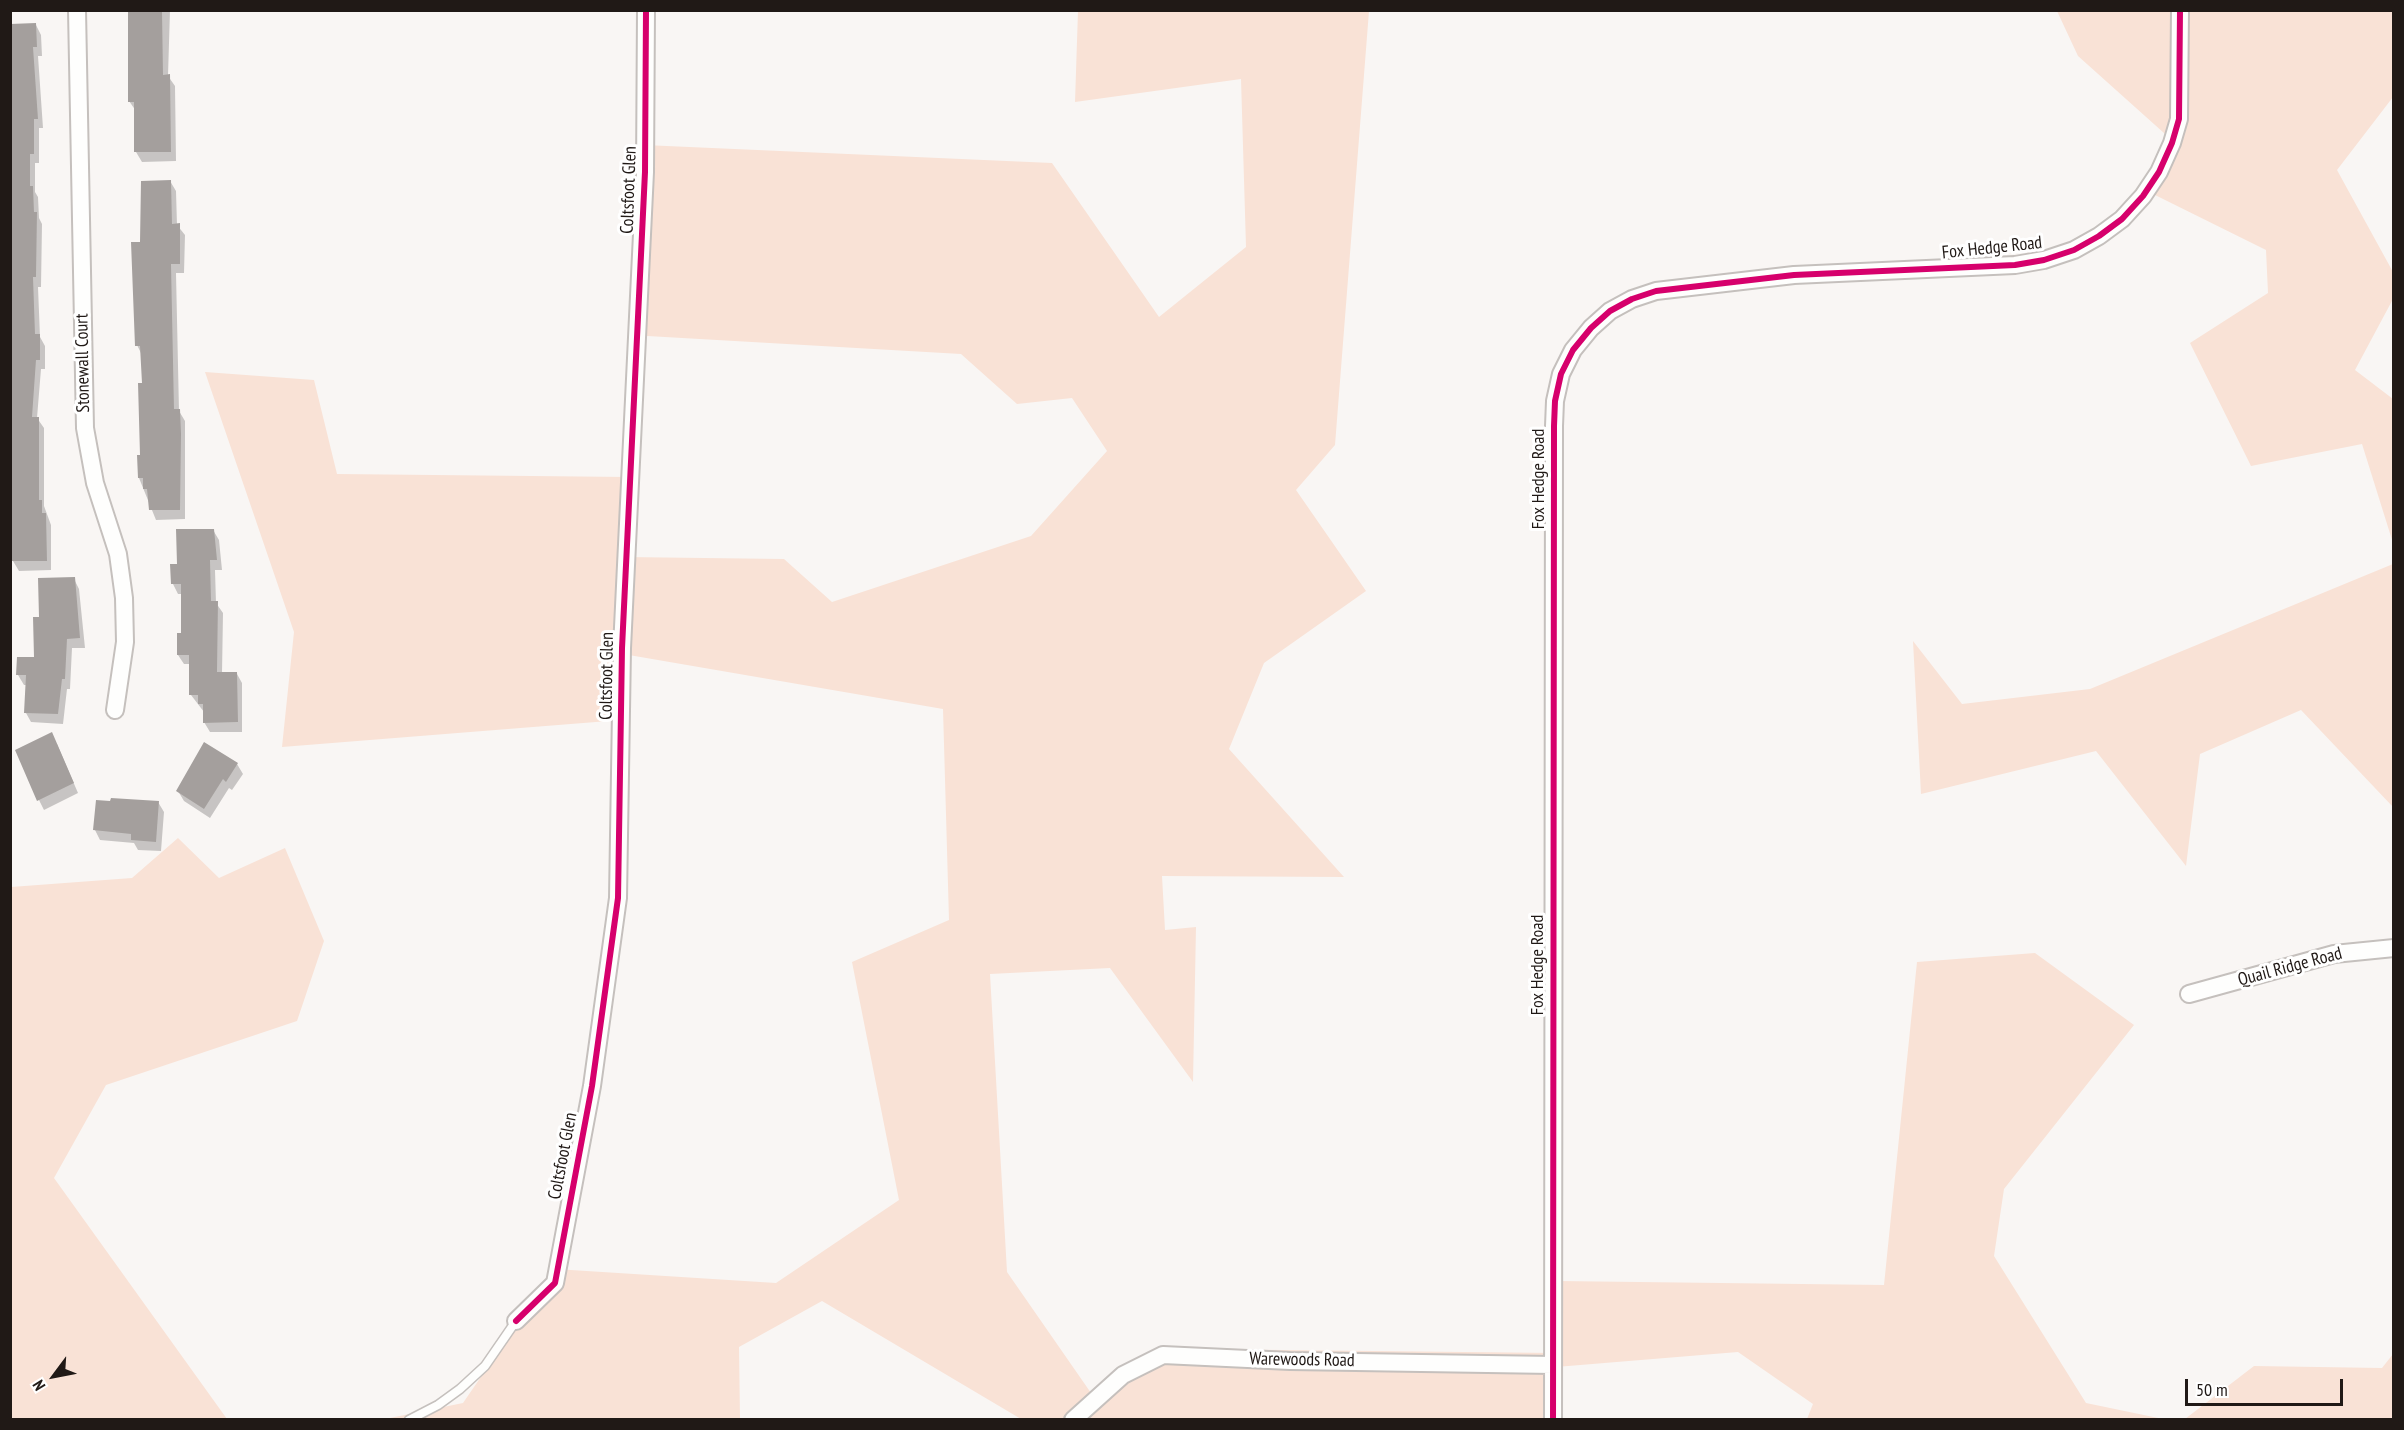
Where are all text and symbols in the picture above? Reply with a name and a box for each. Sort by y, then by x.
street label: Coltsfoot Glen [617,146,641,234]
street label: Fox Hedge Road [1941,232,2043,264]
street label: Stonewall Court [71,313,95,413]
street label: Fox Hedge Road [1528,429,1550,529]
street label: Coltsfoot Glen [595,632,619,720]
street label: Fox Hedge Road [1527,915,1549,1015]
street label: Quail Ridge Road [2236,943,2344,991]
street label: Coltsfoot Glen [544,1111,582,1201]
north arrow [24,1346,84,1406]
street label: Warewoods Road [1249,1348,1355,1372]
scale bar [2188,1367,2346,1405]
text: N [28,1377,50,1395]
text: 50 m [2196,1378,2228,1401]

